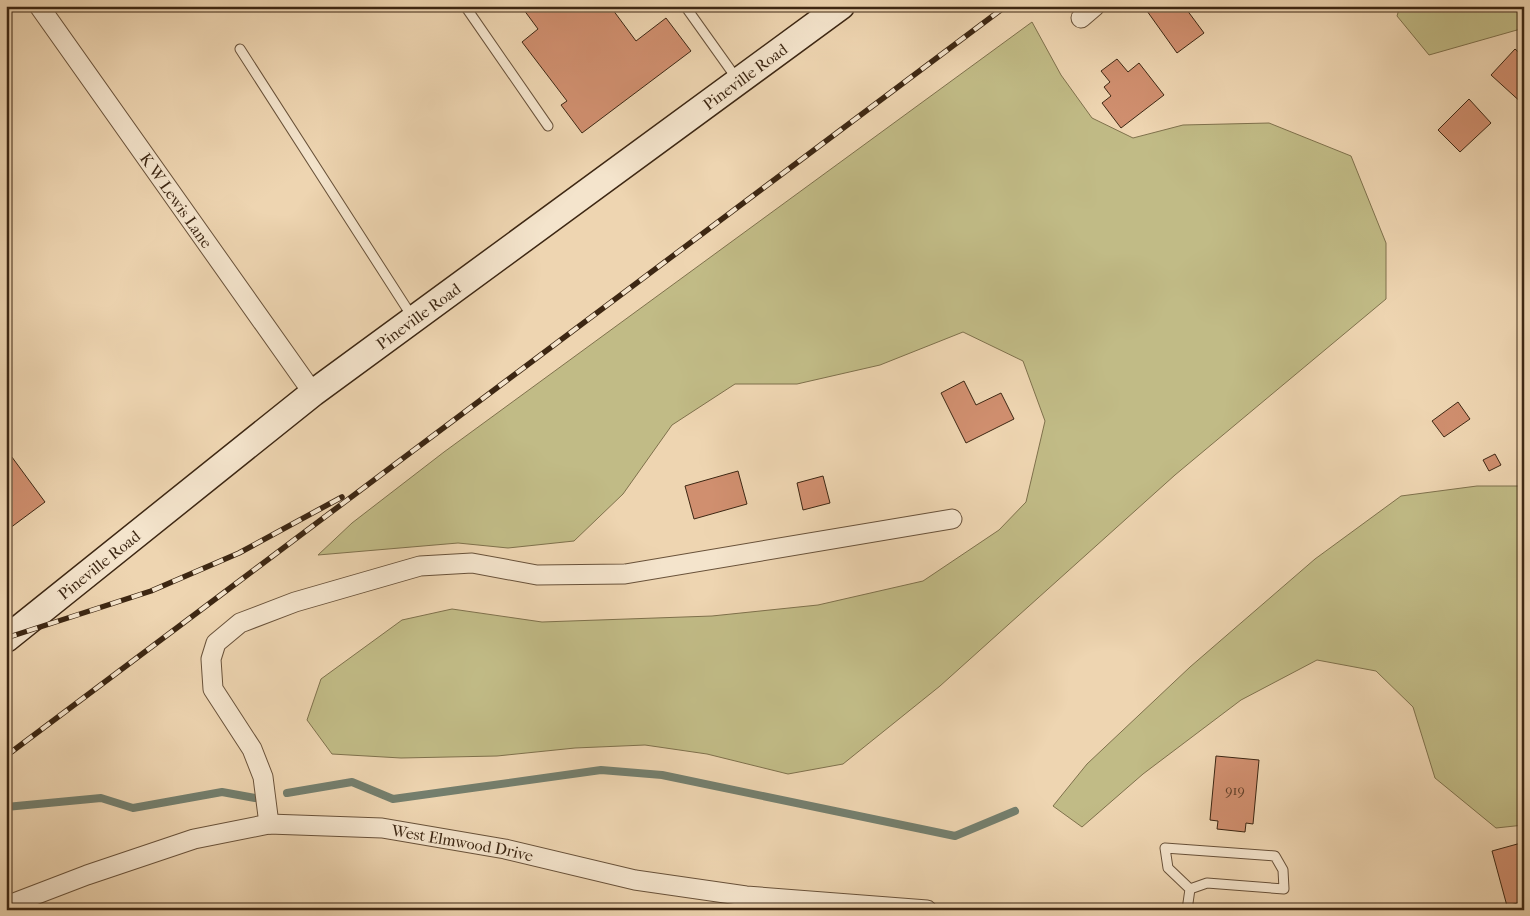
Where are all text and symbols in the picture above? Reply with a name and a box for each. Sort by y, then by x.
street label: Pineville Road [699,39,791,114]
street label: K W Lewis Lane [136,149,217,251]
street label: Pineville Road [372,278,464,353]
street label: Pineville Road [54,526,144,603]
house number: 919 [1225,782,1245,799]
street label: West Elmwood Drive [389,820,535,865]

